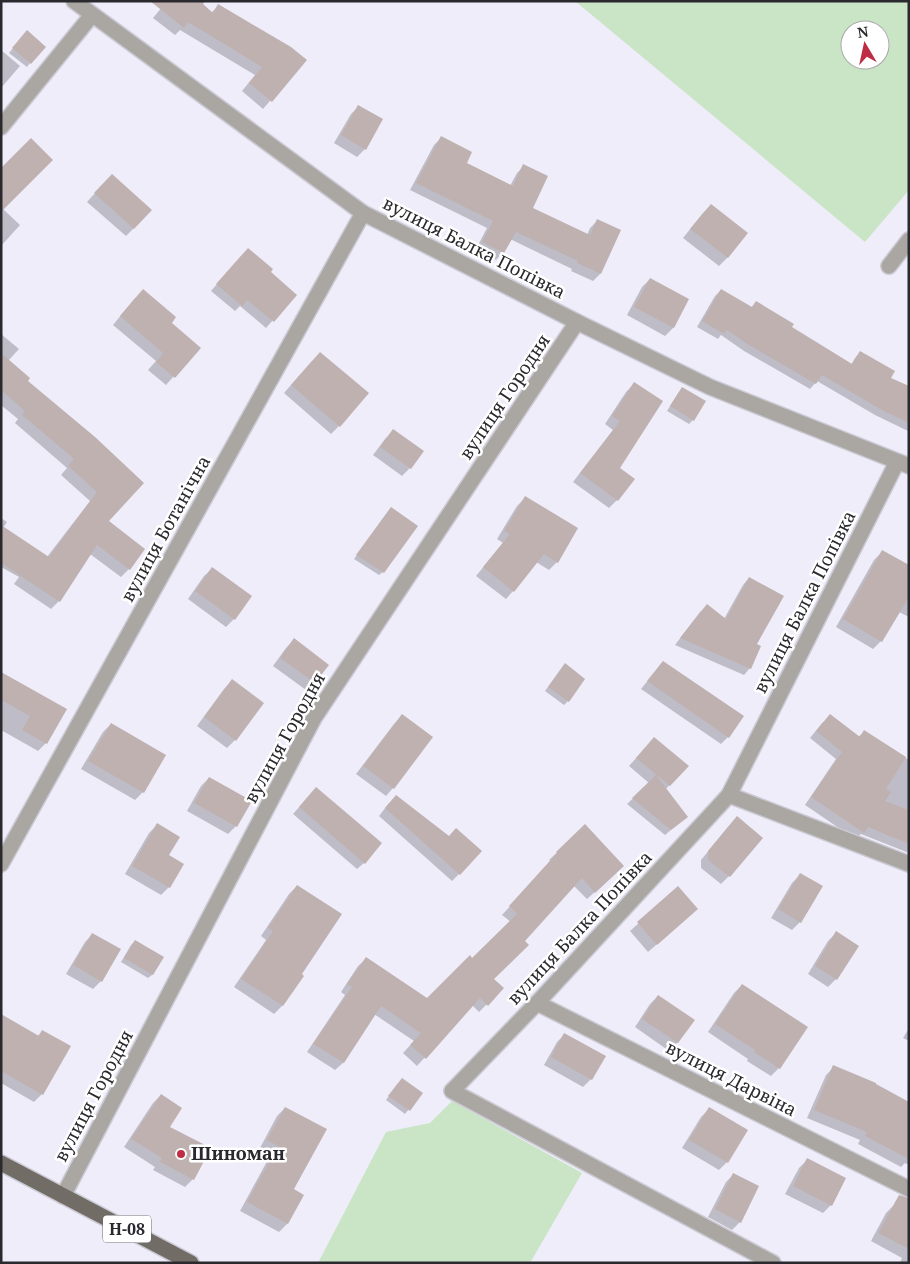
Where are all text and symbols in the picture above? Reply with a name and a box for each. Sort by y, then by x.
north arrow [840,20,890,70]
text: N [856,21,870,42]
street label: вулиця Балка Попівка [379,191,570,304]
street label: вулиця Городня [453,329,555,464]
street label: вулиця Ботанічна [115,451,215,606]
street label: вулиця Балка Попівка [748,506,861,697]
street label: вулиця Городня [238,668,330,807]
street label: вулиця Балка Попівка [502,845,657,1009]
street label: вулиця Городня [48,1025,138,1166]
street label: вулиця Дарвіна [662,1035,801,1121]
place label: Шиноман [191,1141,285,1165]
marker: Шиноман [175,1148,187,1160]
road number: Н-08 [103,1216,151,1242]

